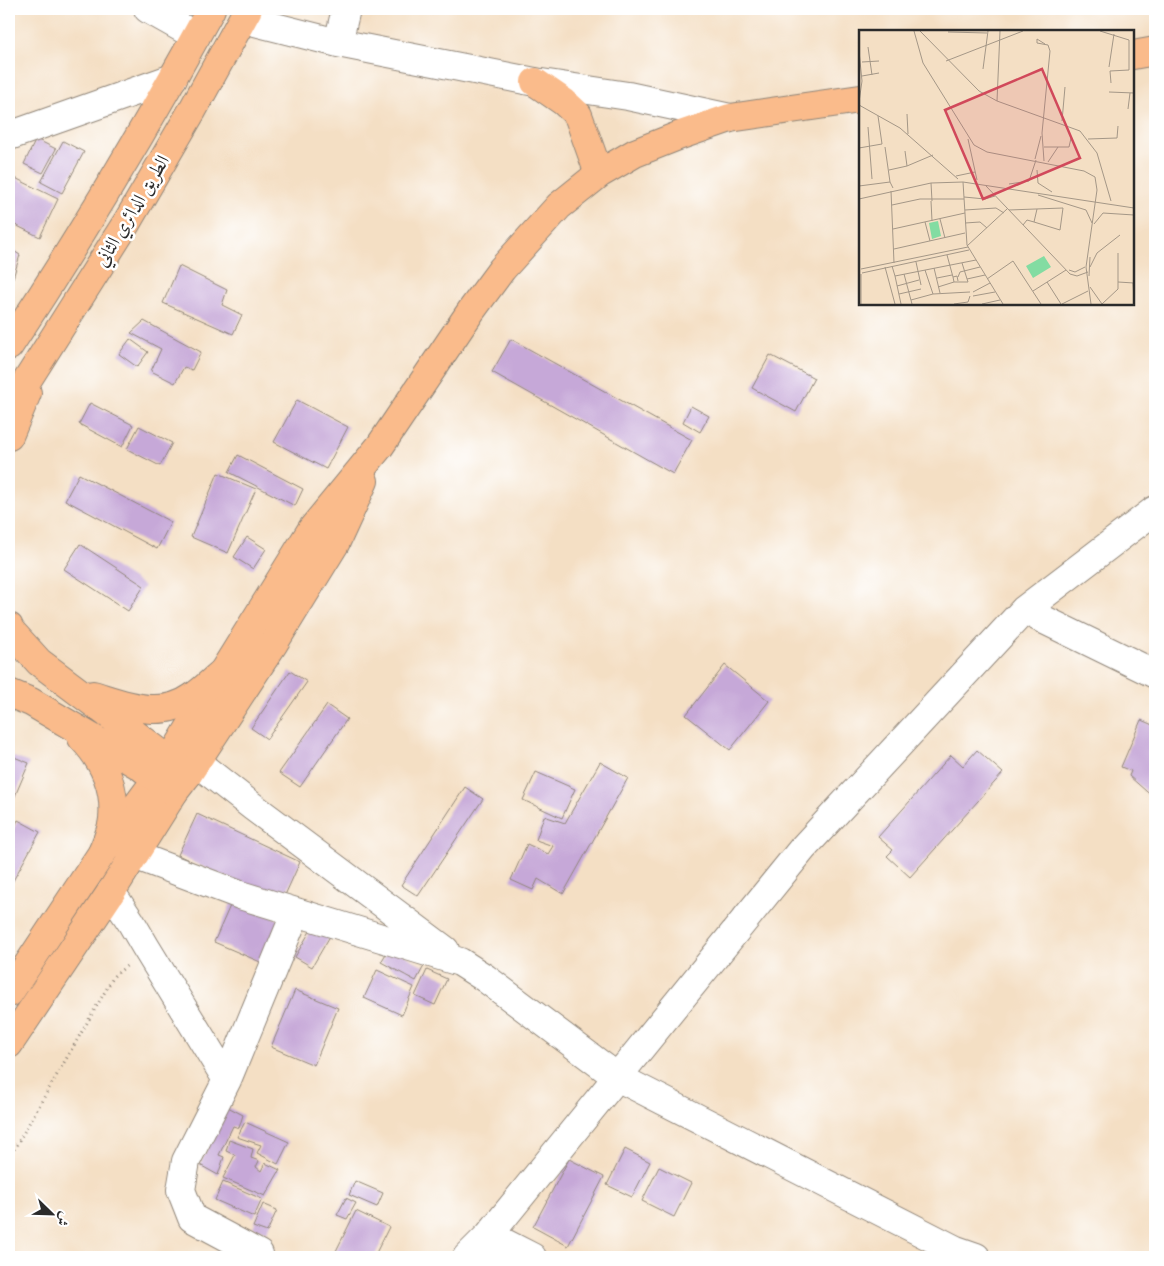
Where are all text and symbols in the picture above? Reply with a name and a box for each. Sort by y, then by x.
inset map [859,30,1134,305]
street label: الطريق الدائري الثاني [89,151,177,273]
north arrow [28,1188,78,1238]
text: ش [52,1209,74,1229]

